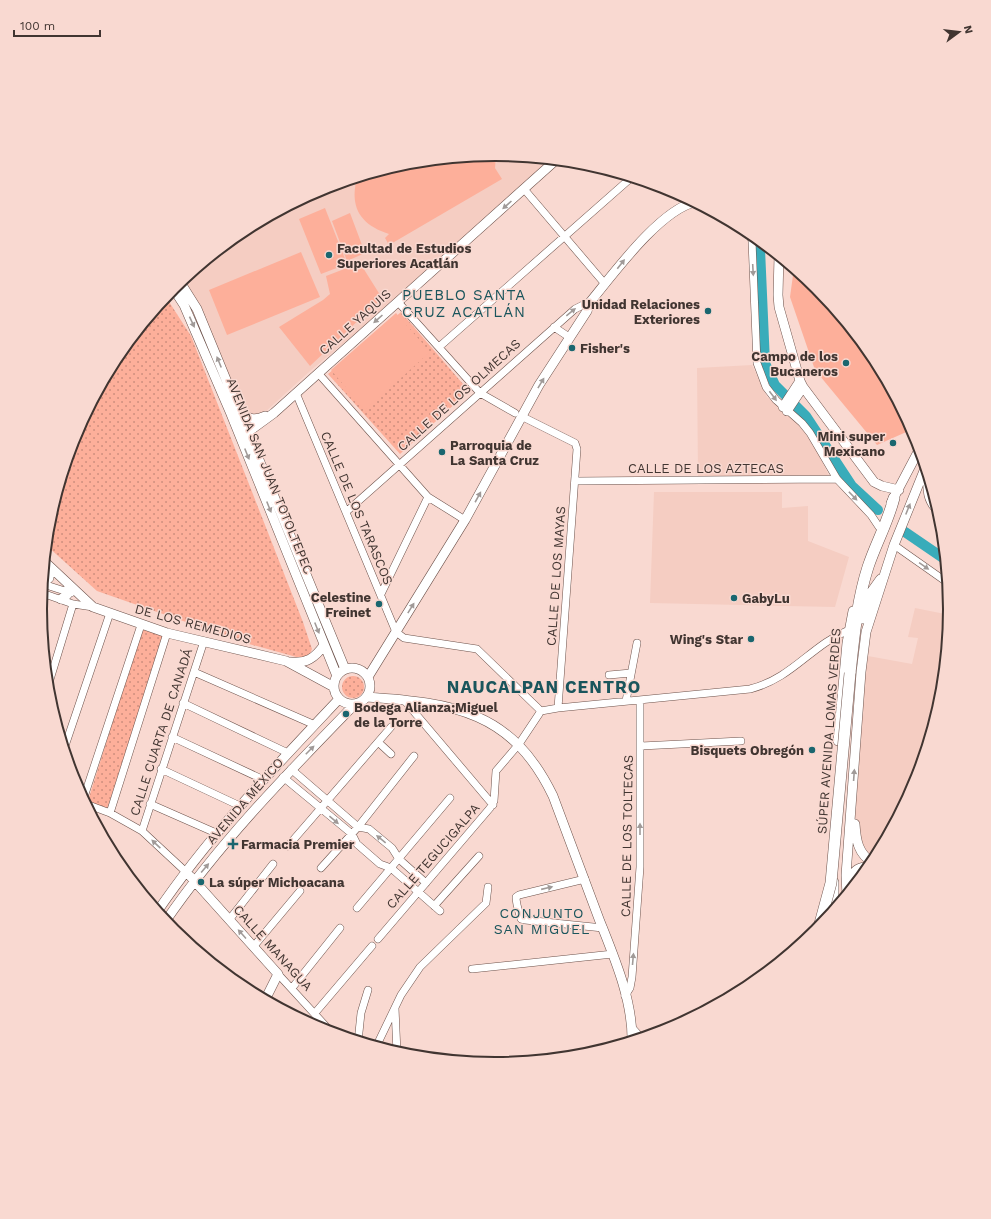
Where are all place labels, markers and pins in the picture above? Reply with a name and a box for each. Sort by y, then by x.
place label: Facultad de Estudios Superiores Acatlán [337,241,471,271]
marker: Facultad de Estudios Superiores Acatlán [324,250,334,260]
place label: Unidad Relaciones Exteriores [582,297,700,327]
marker: Unidad Relaciones Exteriores [703,306,713,316]
place label: Fisher's [580,341,630,356]
marker: Fisher's [567,343,577,353]
place label: Campo de los Bucaneros [751,349,838,379]
marker: Campo de los Bucaneros [841,358,851,368]
place label: Mini super Mexicano [818,429,885,459]
place label: Parroquia de La Santa Cruz [450,438,539,468]
marker: Mini super Mexicano [888,438,898,448]
marker: Parroquia de La Santa Cruz [437,447,447,457]
place label: Celestine Freinet [311,590,371,620]
place label: GabyLu [742,591,790,606]
marker: GabyLu [729,593,739,603]
marker: Celestine Freinet [374,599,384,609]
place label: Wing's Star [670,632,743,647]
marker: Wing's Star [746,634,756,644]
place label: Bodega Alianza;Miguel de la Torre [354,700,499,730]
marker: Bodega Alianza;Miguel de la Torre [341,709,351,719]
place label: Bisquets Obregón [691,743,804,758]
marker: Bisquets Obregón [807,745,817,755]
place label: Farmacia Premier [241,837,355,852]
marker: Farmacia Premier [228,839,238,849]
place label: La súper Michoacana [209,875,345,890]
marker: La súper Michoacana [196,877,206,887]

